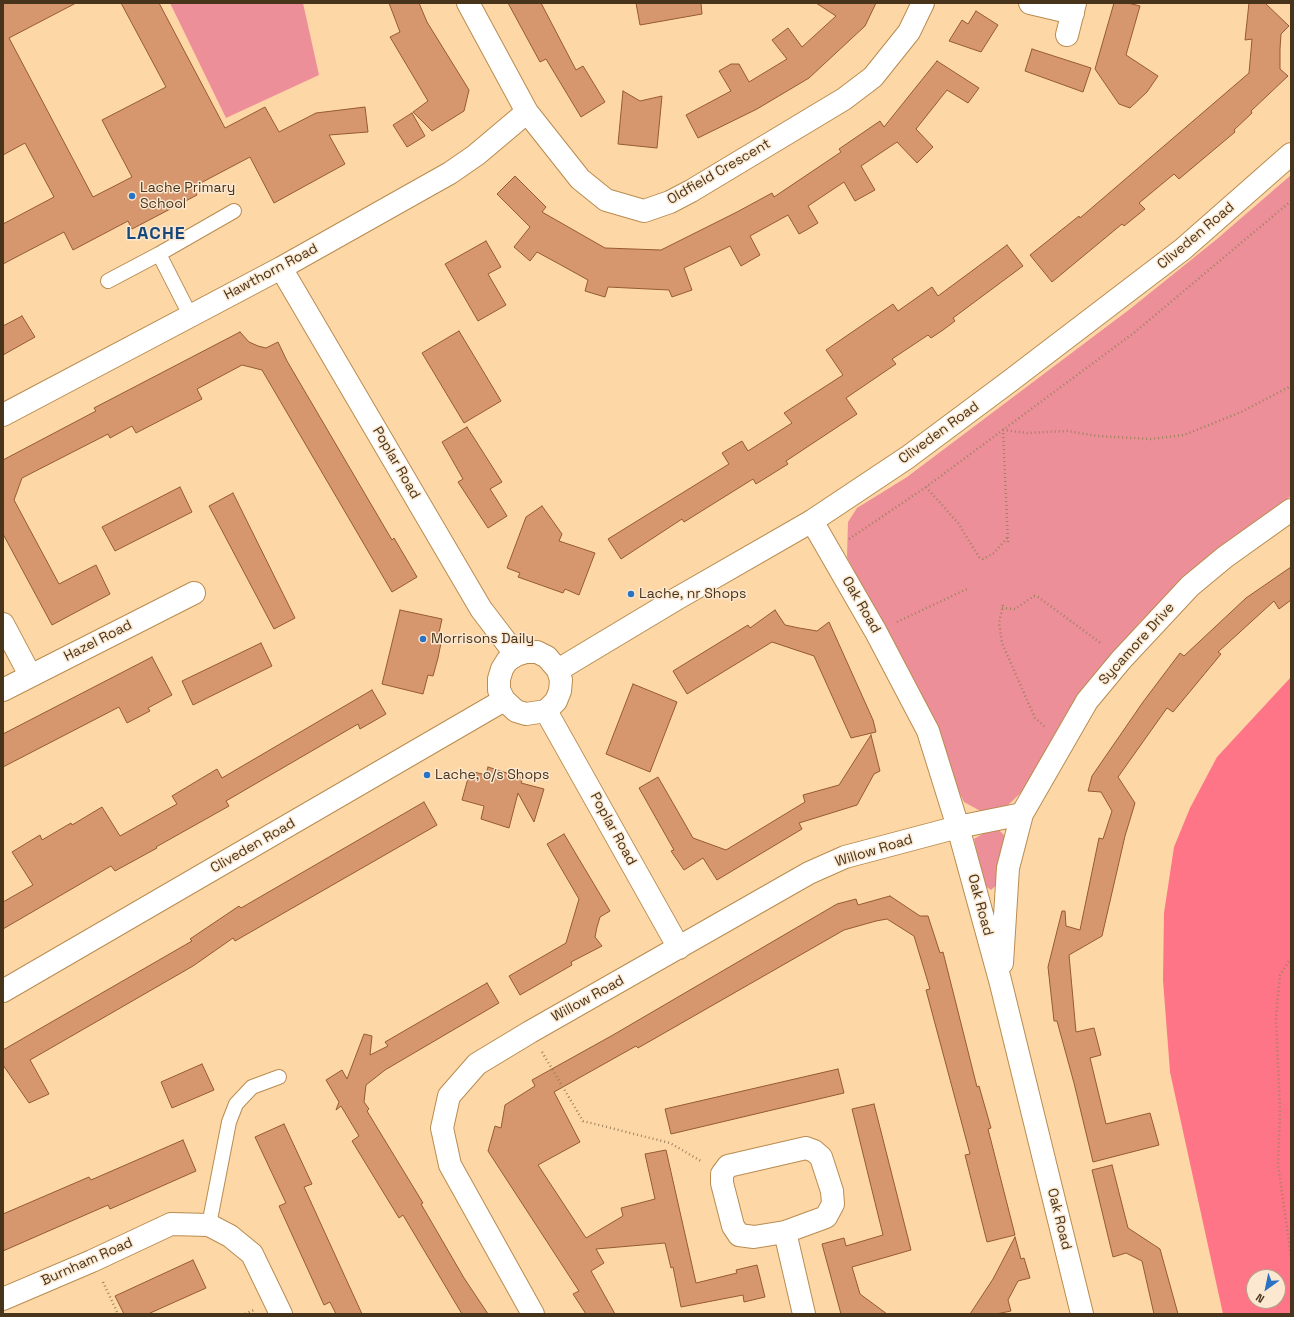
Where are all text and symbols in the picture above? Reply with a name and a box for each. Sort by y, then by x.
street label: Oldfield Crescent [664,136,774,208]
place label: Lache Primary School [140,180,235,212]
marker: Lache Primary School [127,191,137,201]
street label: Cliveden Road [1154,199,1238,273]
district label: LACHE [126,223,186,245]
street label: Hawthorn Road [221,240,321,304]
street label: Cliveden Road [896,398,982,468]
street label: Poplar Road [369,424,423,502]
street label: Oak Road [838,574,884,636]
place label: Lache, nr Shops [639,586,746,602]
marker: Lache, nr Shops [626,589,636,599]
street label: Sycamore Drive [1096,599,1178,689]
street label: Hazel Road [61,617,135,665]
place label: Morrisons Daily [431,631,534,647]
marker: Morrisons Daily [418,634,428,644]
place label: Lache, o/s Shops [435,767,549,783]
marker: Lache, o/s Shops [422,770,432,780]
street label: Poplar Road [586,790,640,868]
street label: Cliveden Road [208,815,298,877]
street label: Willow Road [833,831,915,871]
street label: Oak Road [964,872,996,938]
street label: Willow Road [549,972,627,1026]
street label: Oak Road [1043,1186,1075,1252]
street label: Burnham Road [39,1234,135,1290]
north arrow [1246,1269,1286,1309]
text: N [1253,1290,1267,1306]

